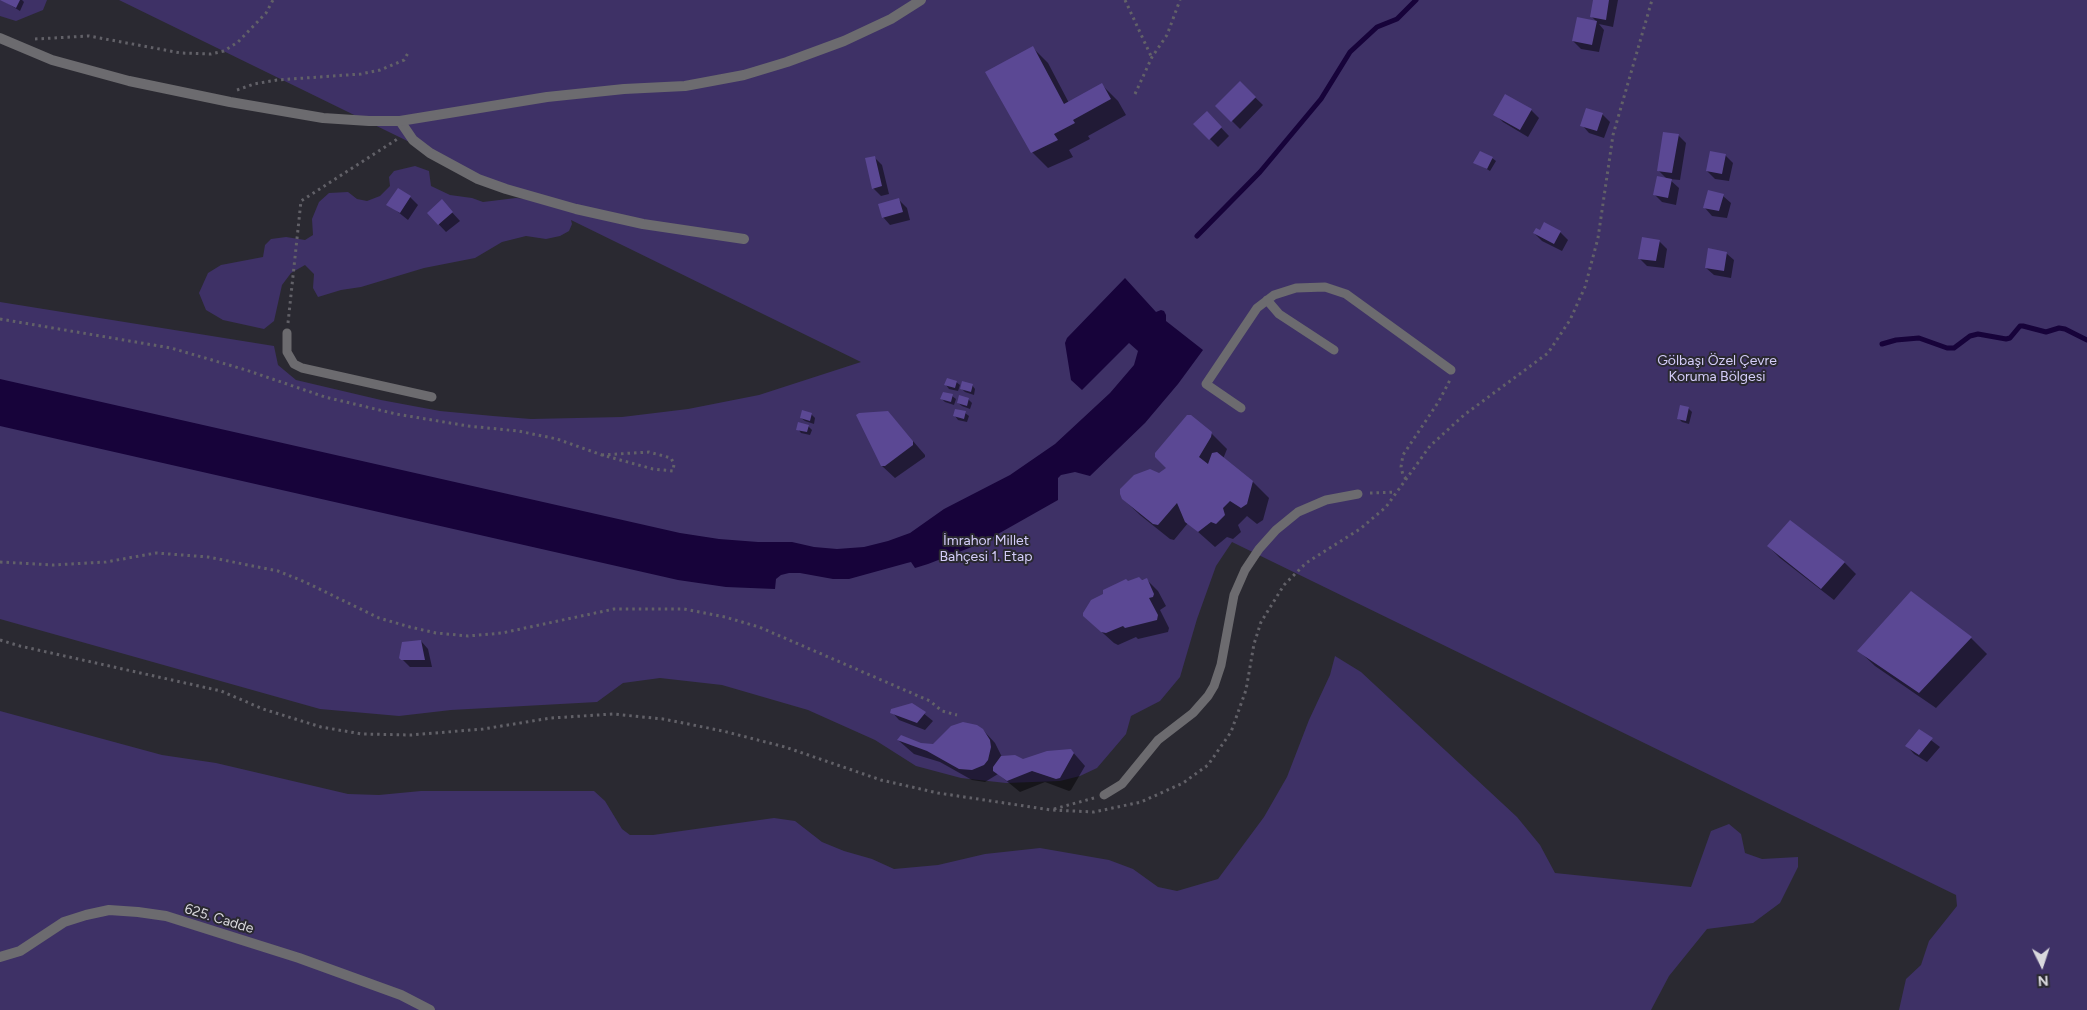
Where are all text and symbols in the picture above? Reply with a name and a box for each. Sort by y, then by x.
park label: Gölbaşı Özel Çevre Koruma Bölgesi [1657,353,1777,386]
park label: İmrahor Millet Bahçesi 1. Etap [939,533,1033,566]
street label: 625. Cadde [182,901,256,937]
north arrow [2017,940,2067,990]
text: N [2037,972,2049,989]

